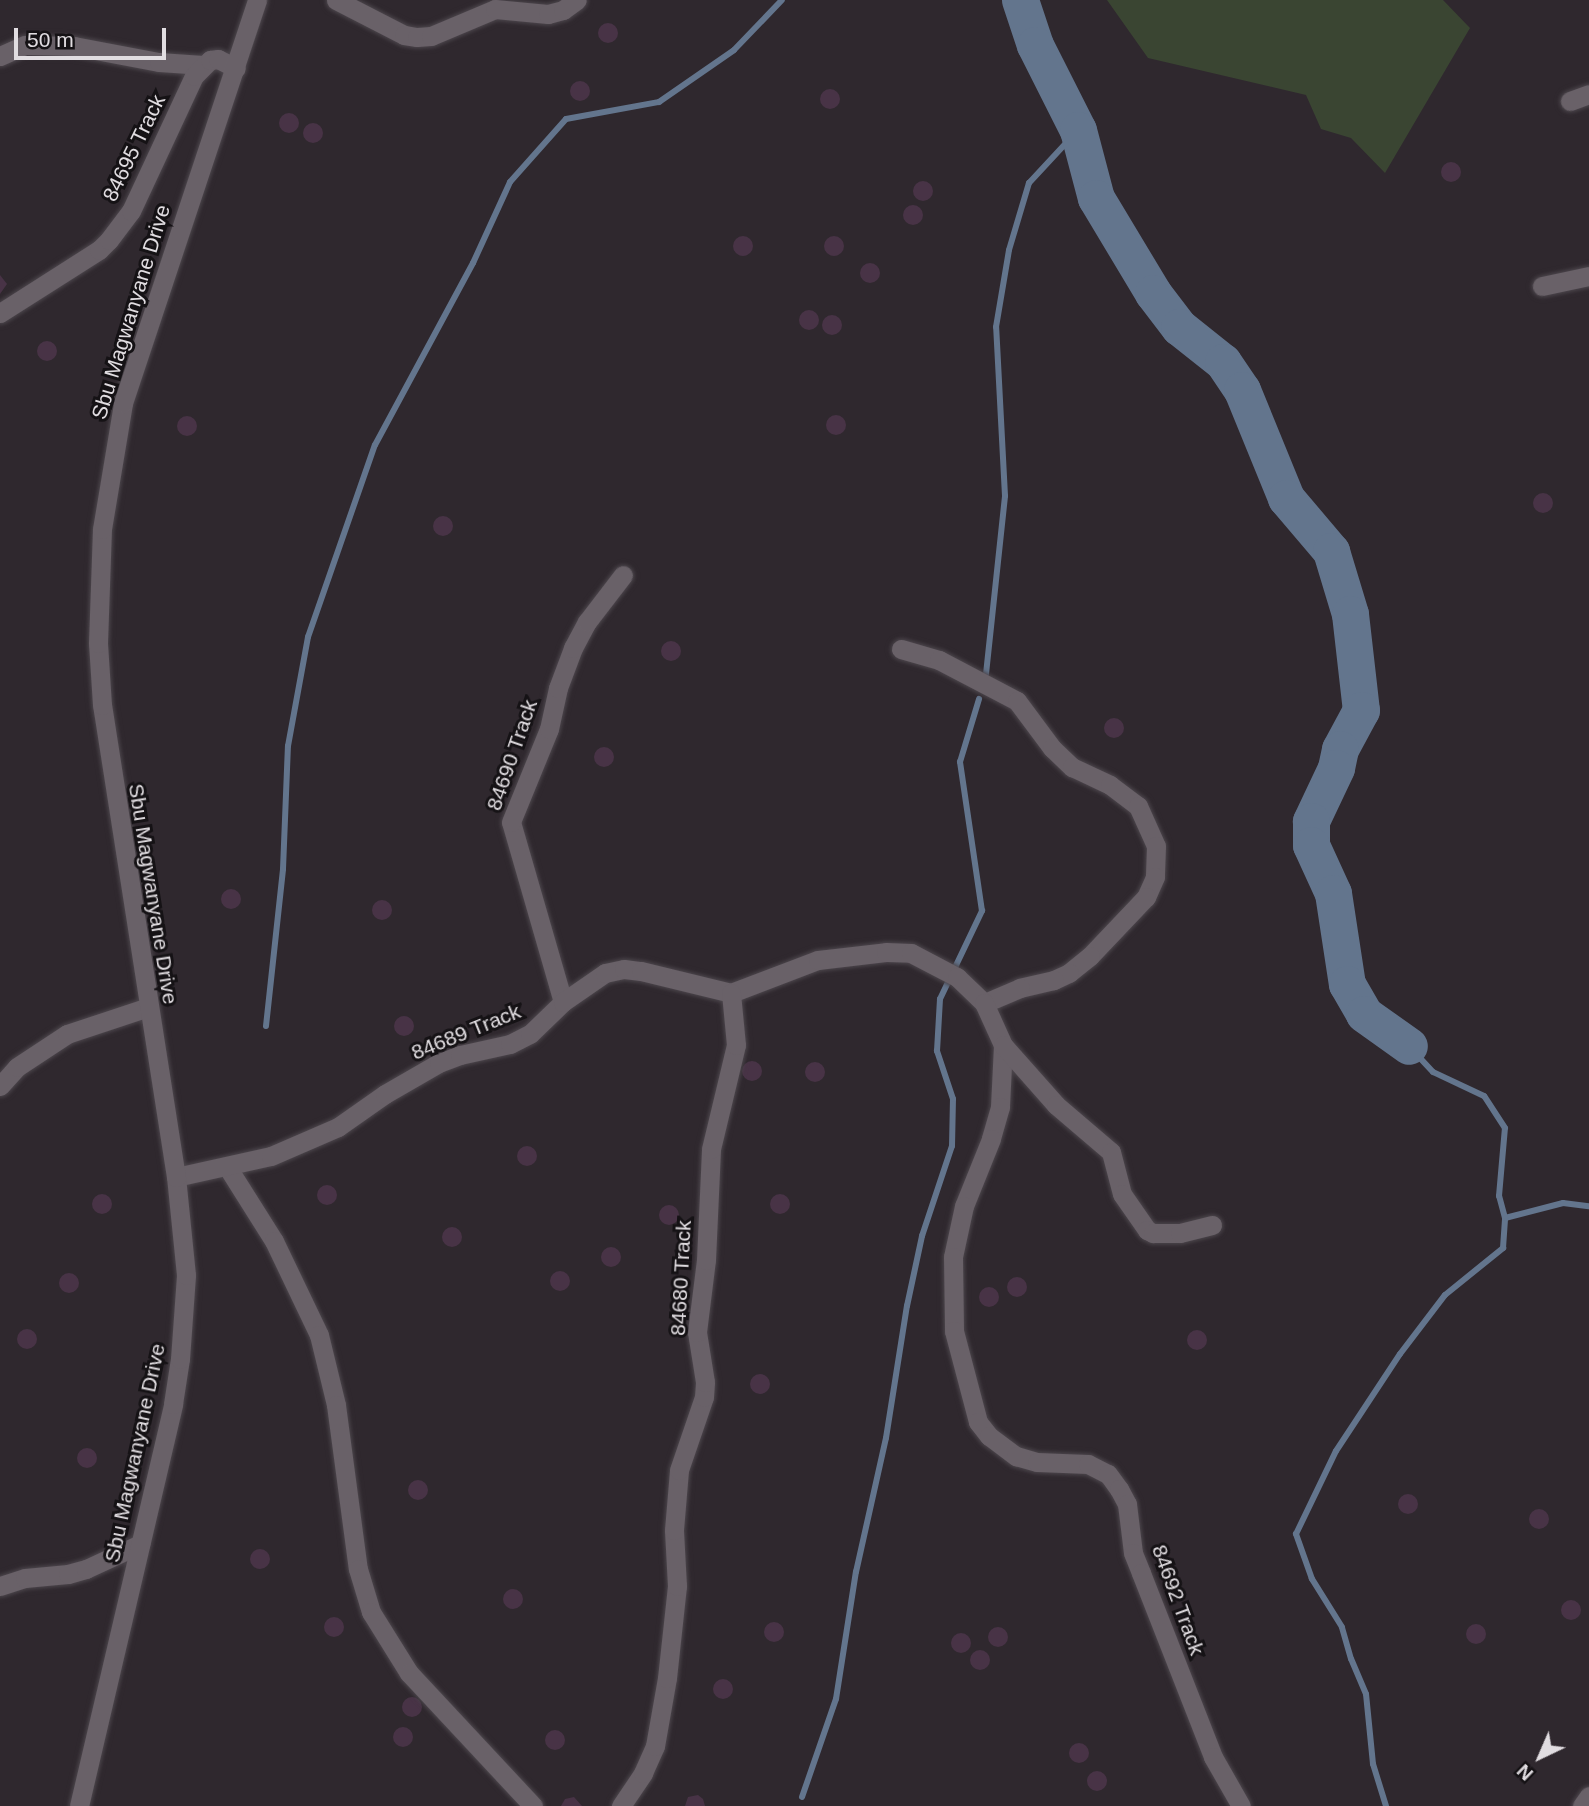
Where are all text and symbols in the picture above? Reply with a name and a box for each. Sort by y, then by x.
scale bar [18,14,170,58]
text: 50 m [27,28,74,51]
street label: 84695 Track [97,90,171,206]
street label: Sbu Magwanyane Drive [86,202,176,422]
street label: 84690 Track [481,696,543,814]
street label: Sbu Magwanyane Drive [123,782,183,1006]
street label: 84689 Track [408,999,524,1065]
street label: 84680 Track [665,1219,697,1337]
street label: Sbu Magwanyane Drive [99,1341,171,1565]
street label: 84692 Track [1146,1541,1210,1659]
north arrow [1505,1722,1575,1792]
text: N [1513,1760,1537,1785]

